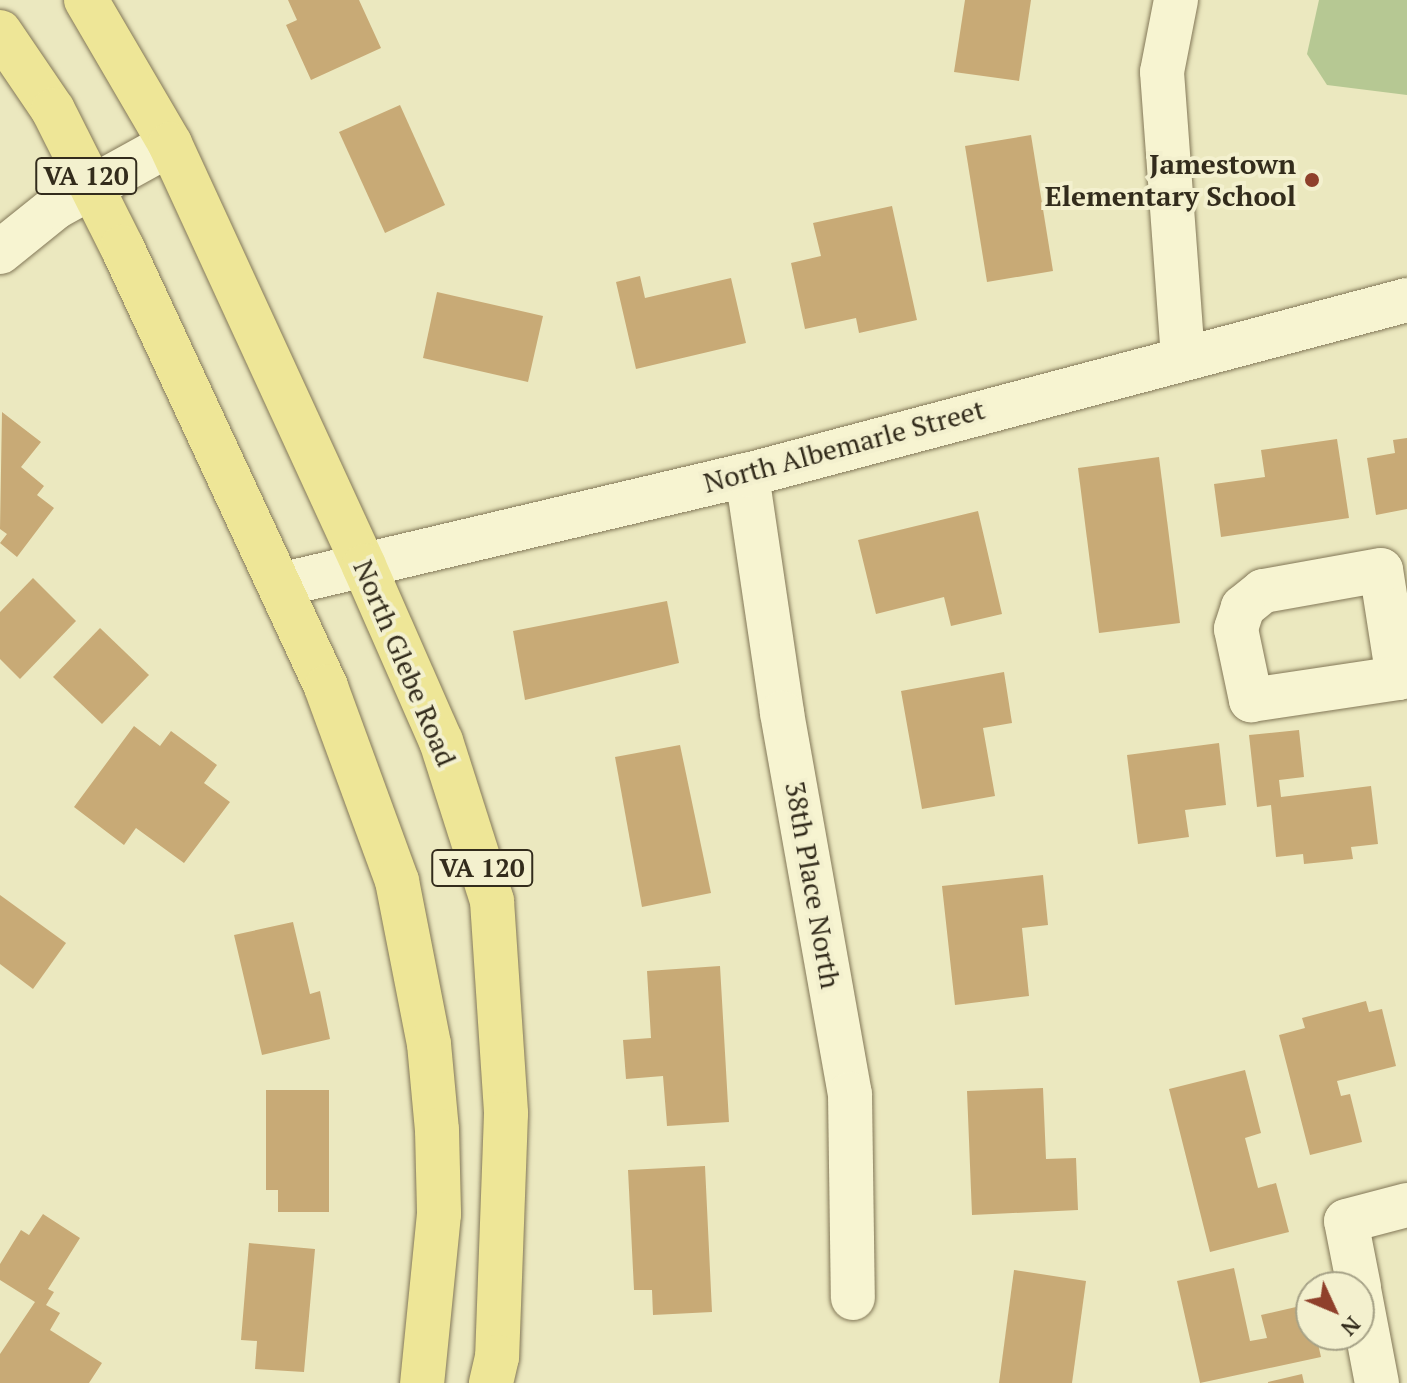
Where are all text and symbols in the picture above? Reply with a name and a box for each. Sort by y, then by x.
place label: Jamestown Elementary School [1045,147,1296,213]
road number: VA 120 [34,154,138,198]
marker: Jamestown Elementary School [1303,171,1321,189]
street label: North Albemarle Street [699,392,989,500]
street label: North Glebe Road [346,555,464,771]
street label: 38th Place North [778,779,848,991]
road number: VA 120 [430,846,534,890]
north arrow [1295,1271,1375,1351]
text: N [1335,1311,1367,1343]

